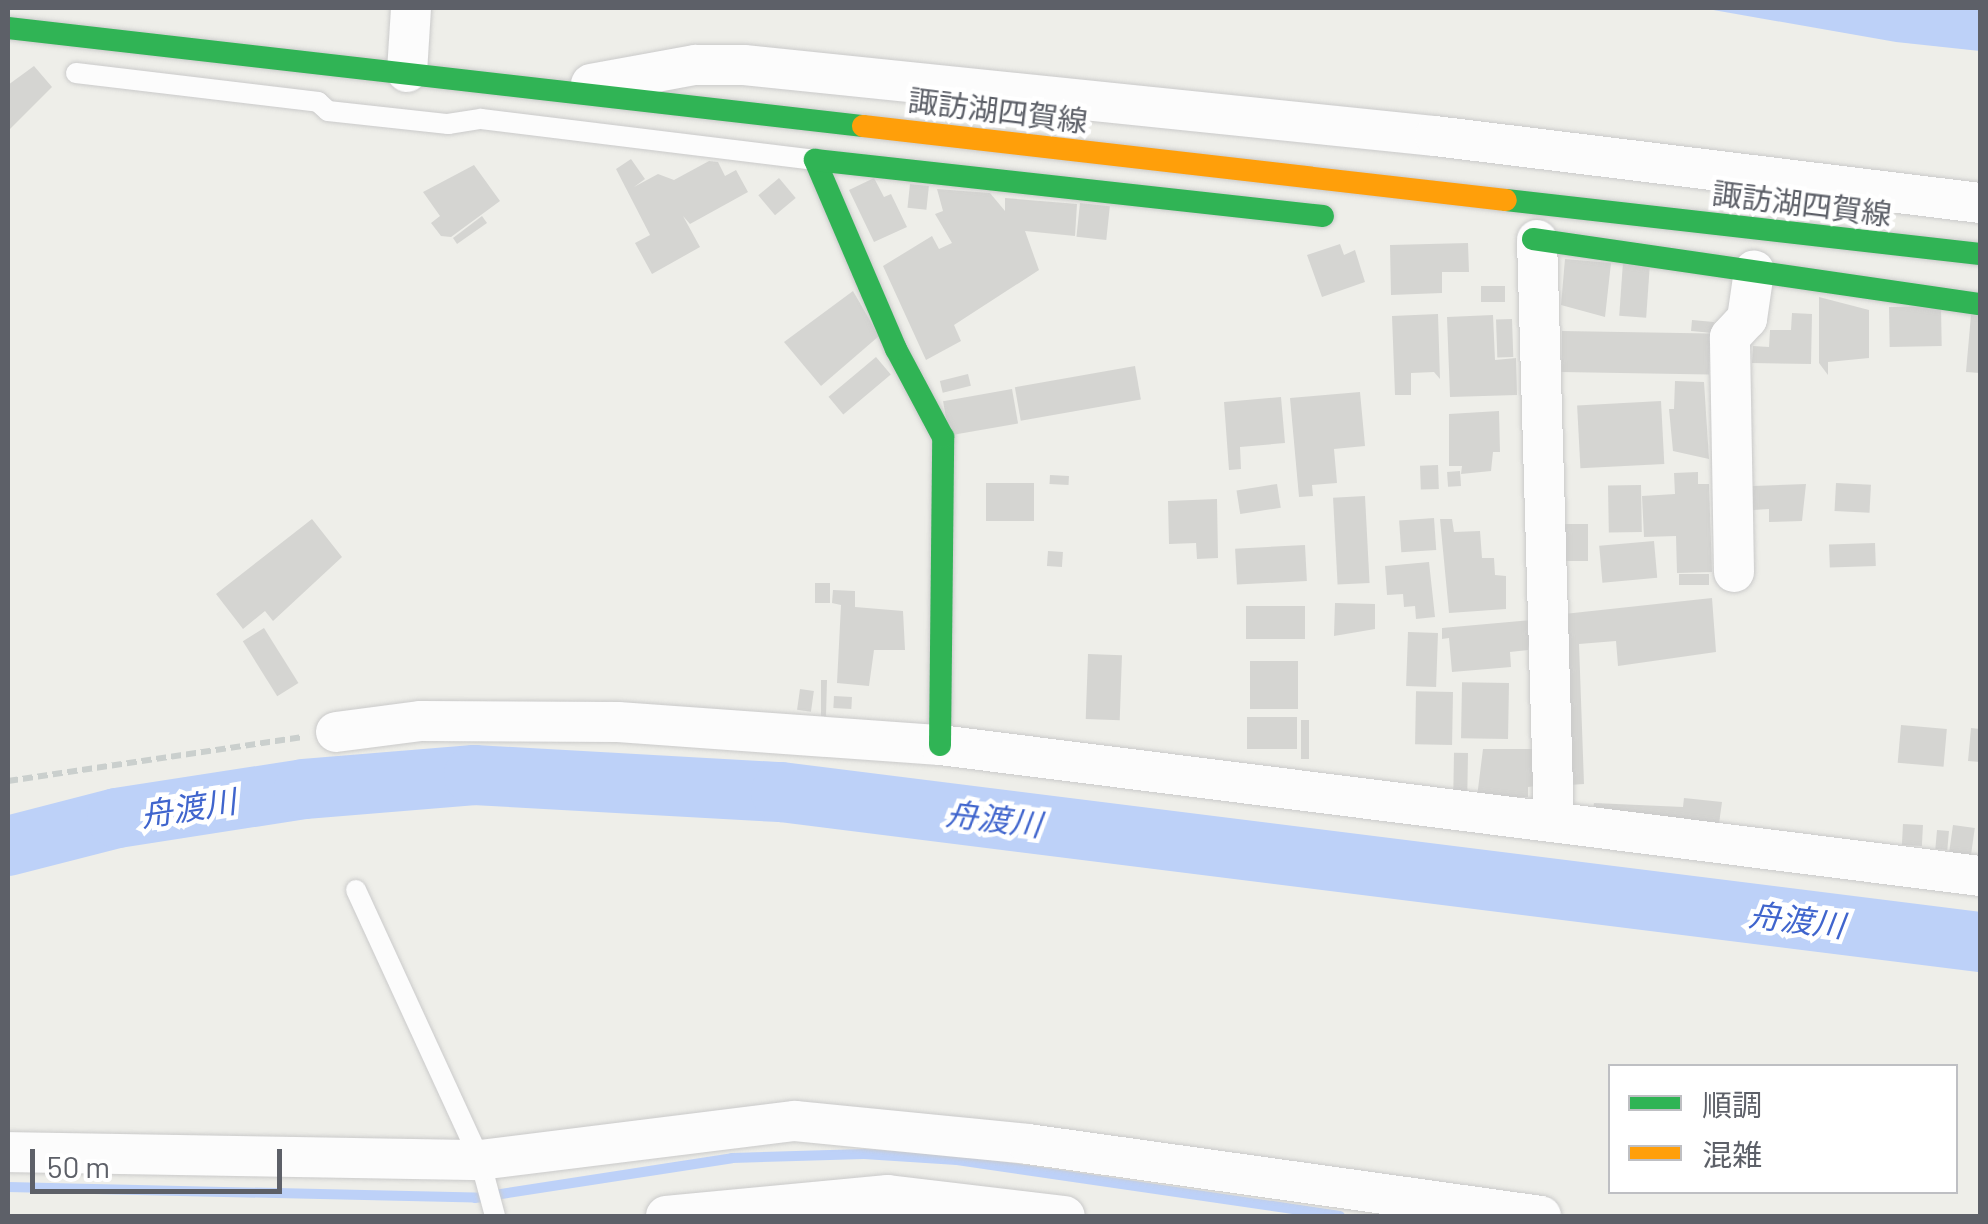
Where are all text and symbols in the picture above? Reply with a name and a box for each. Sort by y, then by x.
street label: 諏訪湖四賀線 [906,81,1090,139]
street label: 諏訪湖四賀線 [1710,174,1894,232]
water label: 舟渡川 [138,781,238,833]
water label: 舟渡川 [944,793,1044,843]
water label: 舟渡川 [1747,894,1847,944]
legend [1608,1064,1958,1194]
text: 順調 [1702,1086,1762,1122]
scale bar [35,1129,288,1191]
text: 混雑 [1702,1136,1762,1172]
text: 50 m [47,1148,110,1184]

